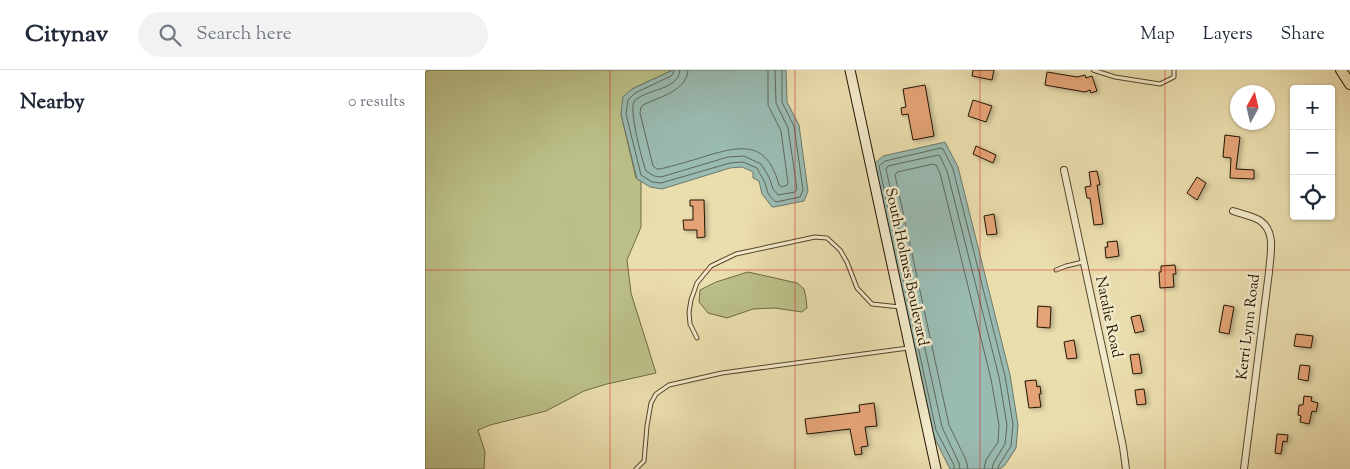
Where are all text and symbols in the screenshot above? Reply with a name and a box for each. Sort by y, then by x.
search box [138,12,488,57]
text: Citynav [25,18,108,52]
icon: search [156,21,184,49]
text: Search here [196,21,292,48]
text: Map [1140,22,1175,48]
text: Layers [1203,22,1253,48]
text: Share [1281,22,1325,48]
north arrow [1230,85,1275,130]
map controls [1290,85,1335,220]
button: + [1290,85,1335,130]
text: Nearby [20,88,85,118]
text: 0 results [348,91,405,114]
button: − [1290,130,1335,175]
button: locate [1290,175,1335,220]
street label: South Holmes Boulevard [879,186,933,349]
street label: Kerri Lynn Road [1232,272,1266,381]
street label: Natalie Road [1089,274,1127,360]

